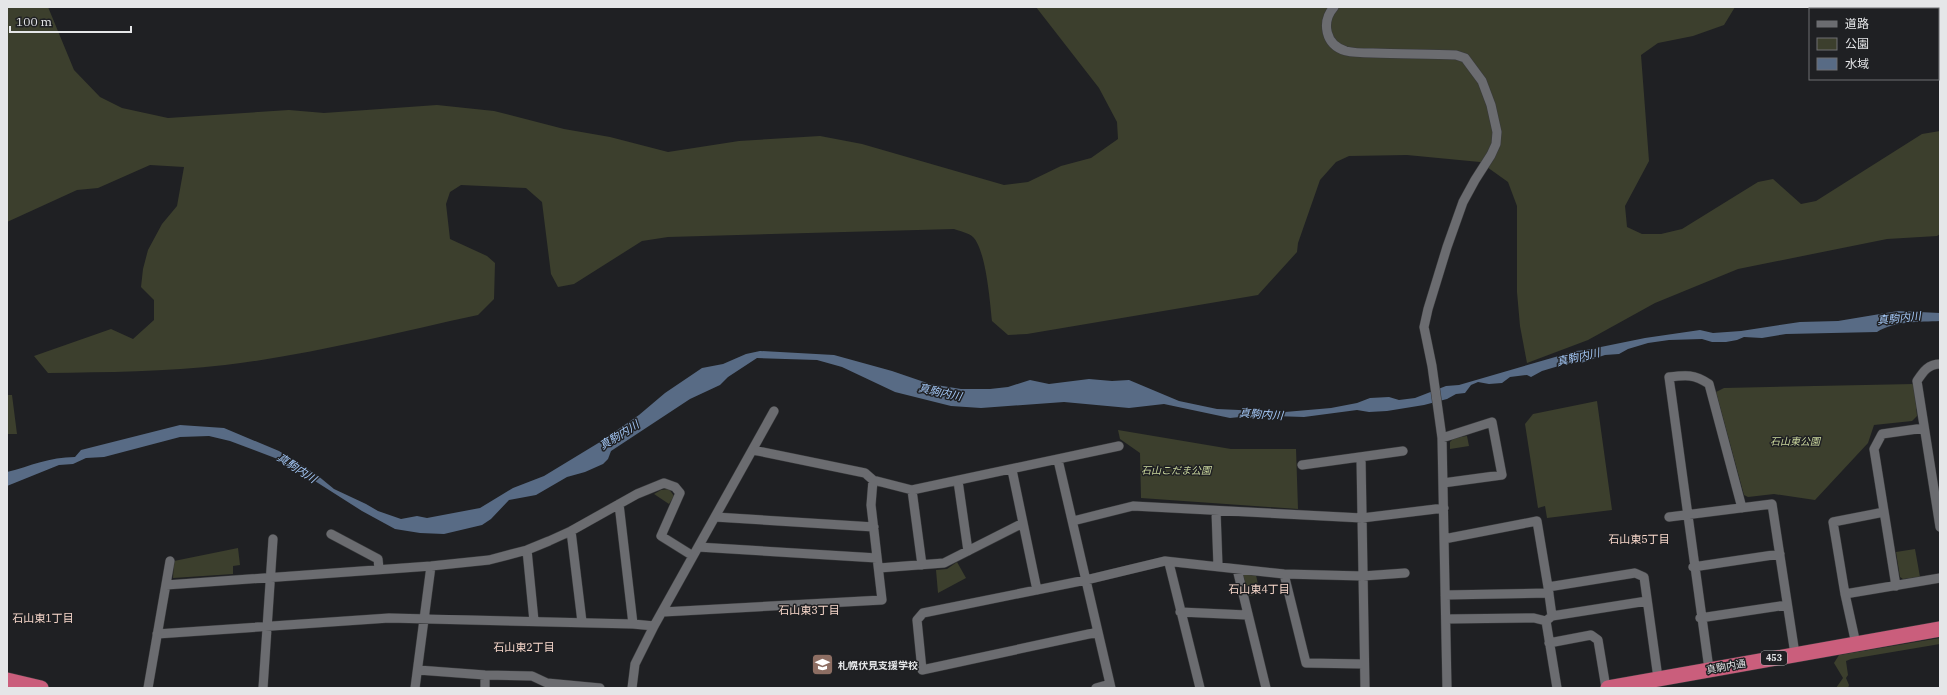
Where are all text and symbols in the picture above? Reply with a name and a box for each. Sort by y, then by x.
scale bar [10,8,131,34]
legend [1809,8,1939,80]
text: 100 m [16,14,52,29]
text: 道路 [1845,16,1869,31]
text: 公園 [1845,36,1869,51]
text: 水域 [1845,56,1869,71]
water label: 真駒内川 [1876,309,1923,327]
water label: 真駒内川 [1555,345,1602,369]
water label: 真駒内川 [917,381,964,404]
water label: 真駒内川 [1239,405,1284,423]
water label: 真駒内川 [597,417,642,453]
park label: 石山東公園 [1770,435,1822,448]
water label: 真駒内川 [275,450,320,486]
park label: 石山こだま公園 [1141,464,1213,477]
district label: 石山東5丁目 [1608,532,1670,546]
district label: 石山東4丁目 [1228,582,1290,596]
district label: 石山東3丁目 [778,603,840,617]
district label: 石山東1丁目 [12,611,74,625]
district label: 石山東2丁目 [493,640,555,654]
road number: 453 [1761,651,1787,665]
school or university icon: 札幌伏見支援学校 [810,652,836,678]
street label: 真駒内通 [1705,657,1747,676]
place label: 札幌伏見支援学校 [838,659,918,672]

